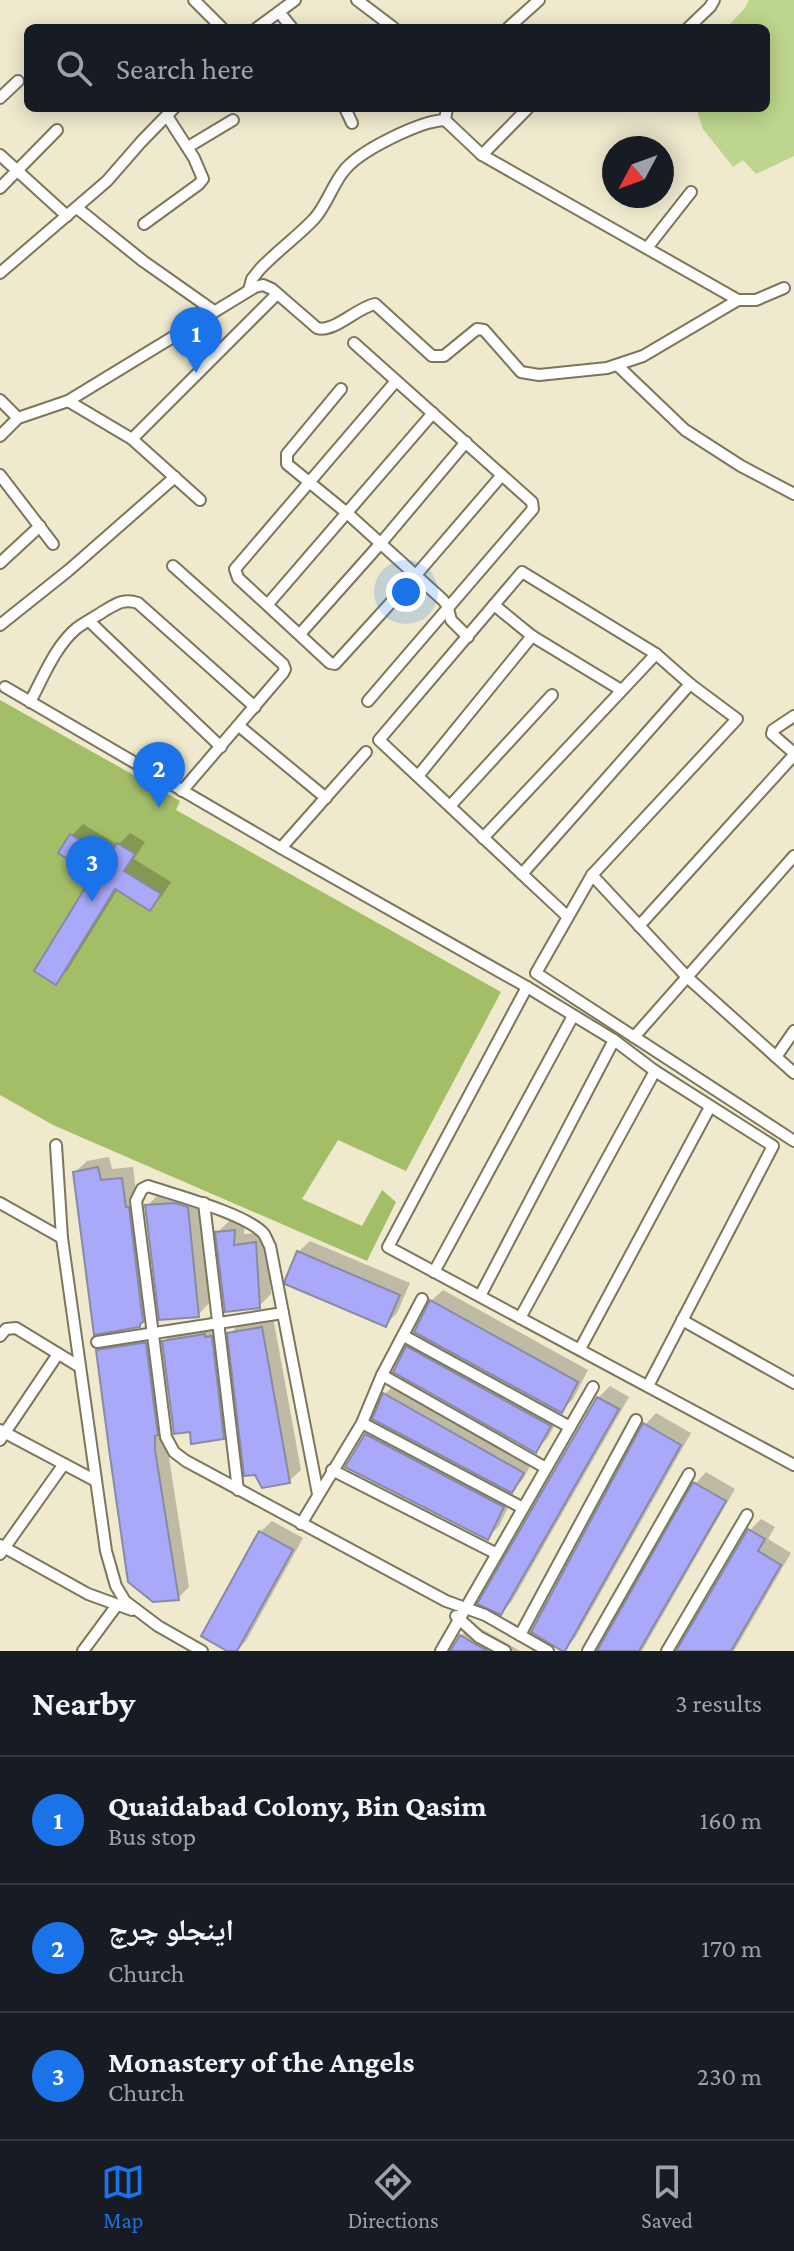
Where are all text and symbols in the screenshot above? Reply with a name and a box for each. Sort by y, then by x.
search box [24,24,770,112]
icon: search [52,46,96,90]
text: Search here [116,52,254,85]
north arrow [602,136,674,208]
pin: 1 [170,307,222,373]
your location [386,572,426,612]
pin: 2 [133,742,185,808]
pin: 3 [66,836,118,902]
text: Nearby [32,1685,135,1722]
text: 3 results [675,1689,762,1718]
text: Quaidabad Colony, Bin Qasim [108,1789,487,1822]
text: 1 [53,1806,63,1835]
text: 160 m [700,1806,762,1835]
text: Bus stop [108,1822,196,1851]
text: اینجلو چرچ [108,1913,234,1946]
text: 2 [51,1934,65,1963]
text: 170 m [701,1934,762,1963]
text: Church [108,1959,184,1988]
text: Monastery of the Angels [108,2045,414,2078]
text: 3 [52,2062,64,2091]
text: 230 m [697,2062,762,2091]
text: Church [108,2078,184,2107]
tab: Map [101,2160,145,2233]
tab: Directions [348,2160,439,2233]
tab: Saved [641,2160,693,2233]

